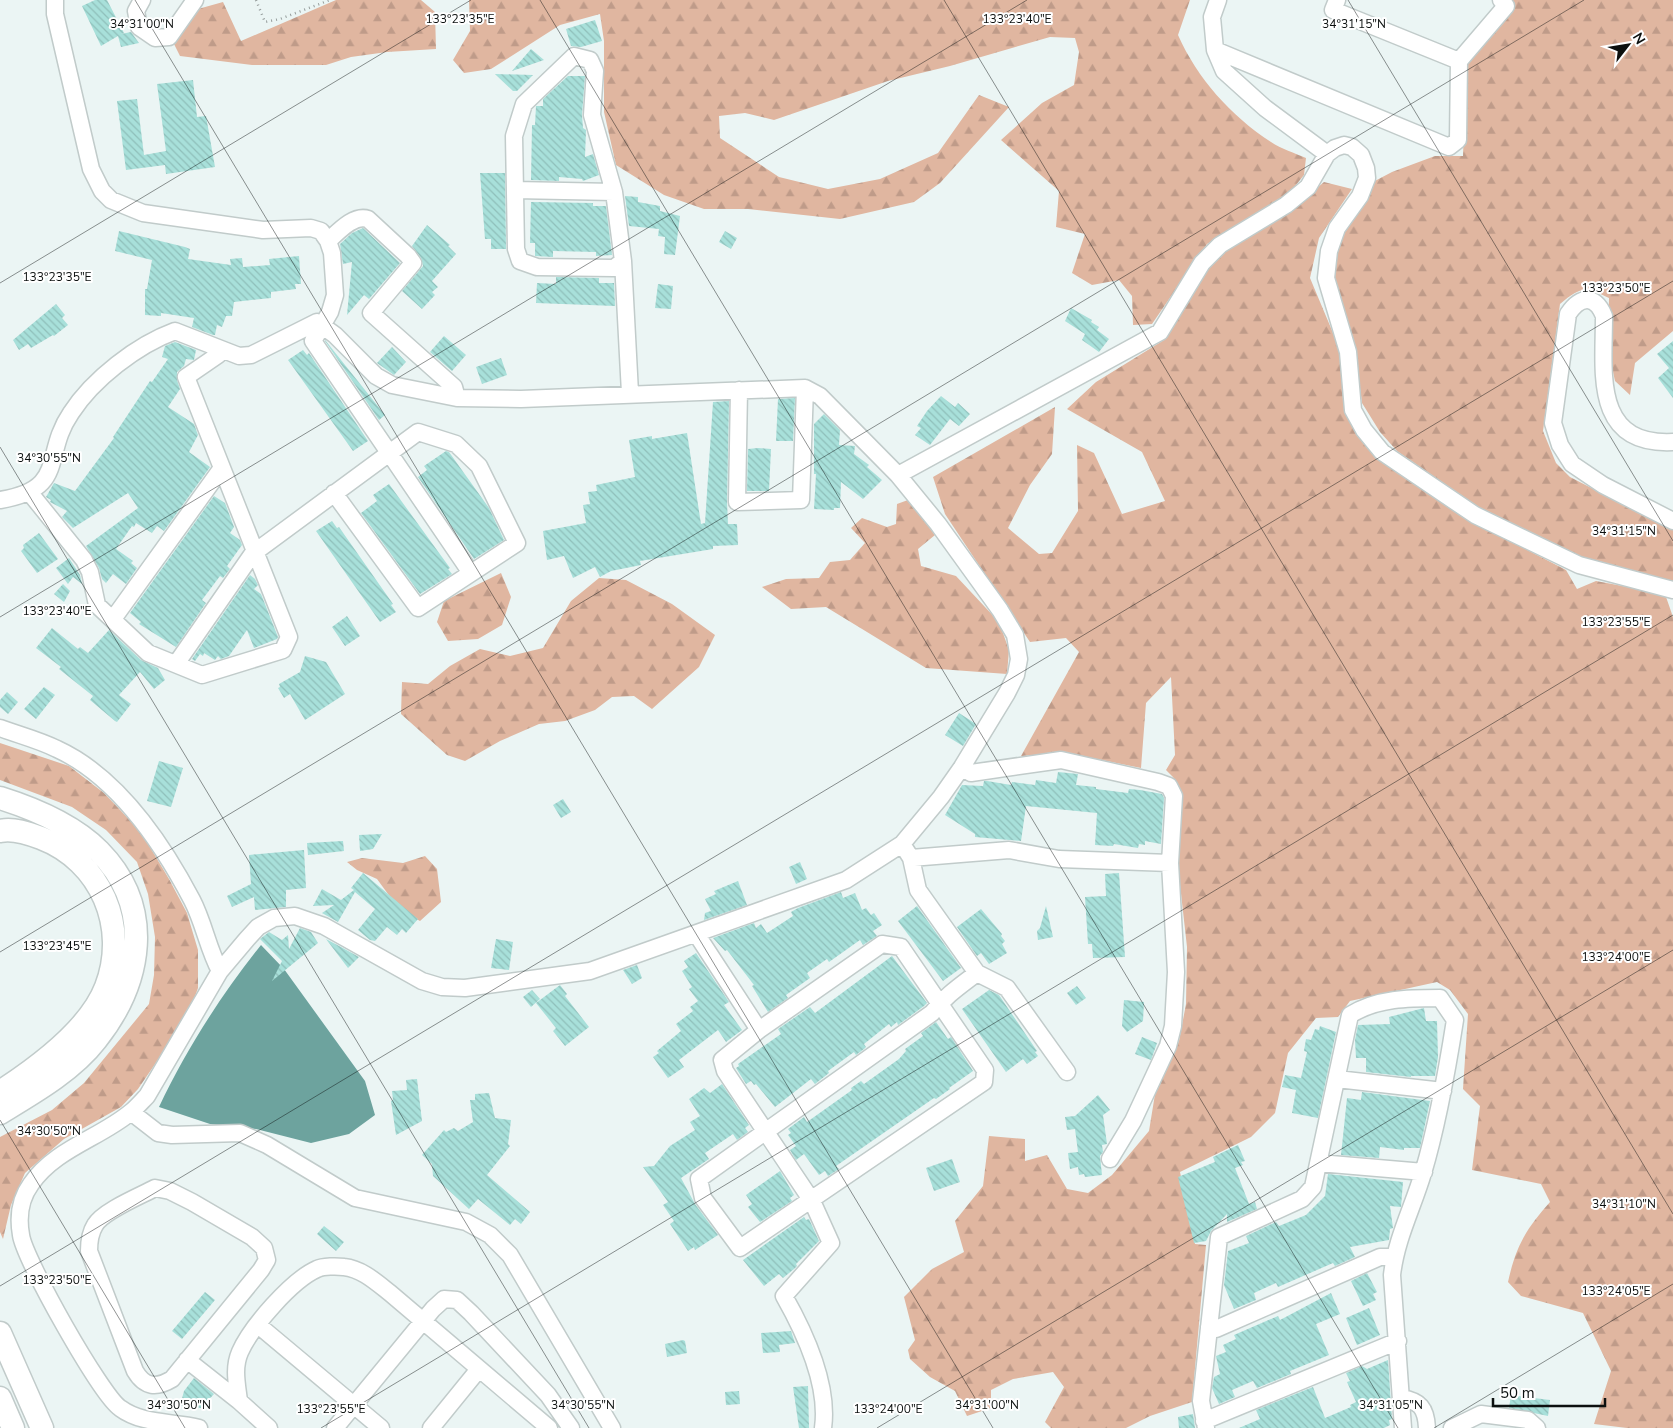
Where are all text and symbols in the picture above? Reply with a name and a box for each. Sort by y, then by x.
text: 133°23'35"E [425,11,495,27]
text: 133°23'40"E [982,11,1052,27]
text: 34°31'00"N [110,16,174,32]
text: 34°31'15"N [1322,16,1386,32]
north arrow [1603,20,1653,70]
text: N [1628,29,1650,48]
text: 133°23'35"E [22,269,92,285]
text: 133°23'50"E [1581,280,1651,296]
text: 34°30'55"N [17,450,81,466]
text: 34°31'15"N [1592,523,1656,539]
text: 133°23'40"E [22,603,92,619]
text: 133°23'55"E [1581,614,1651,630]
text: 133°23'45"E [22,938,92,954]
text: 133°24'00"E [1581,949,1651,965]
text: 34°30'50"N [17,1123,81,1139]
text: 34°31'10"N [1592,1196,1656,1212]
text: 133°23'50"E [22,1272,92,1288]
text: 133°24'05"E [1581,1283,1651,1299]
scale bar [1493,1376,1606,1408]
text: 50 m [1500,1383,1535,1403]
text: 34°30'50"N [147,1397,211,1413]
text: 34°30'55"N [551,1397,615,1413]
text: 34°31'00"N [955,1397,1019,1413]
text: 34°31'05"N [1359,1397,1423,1413]
text: 133°23'55"E [296,1401,366,1417]
text: 133°24'00"E [853,1401,923,1417]

